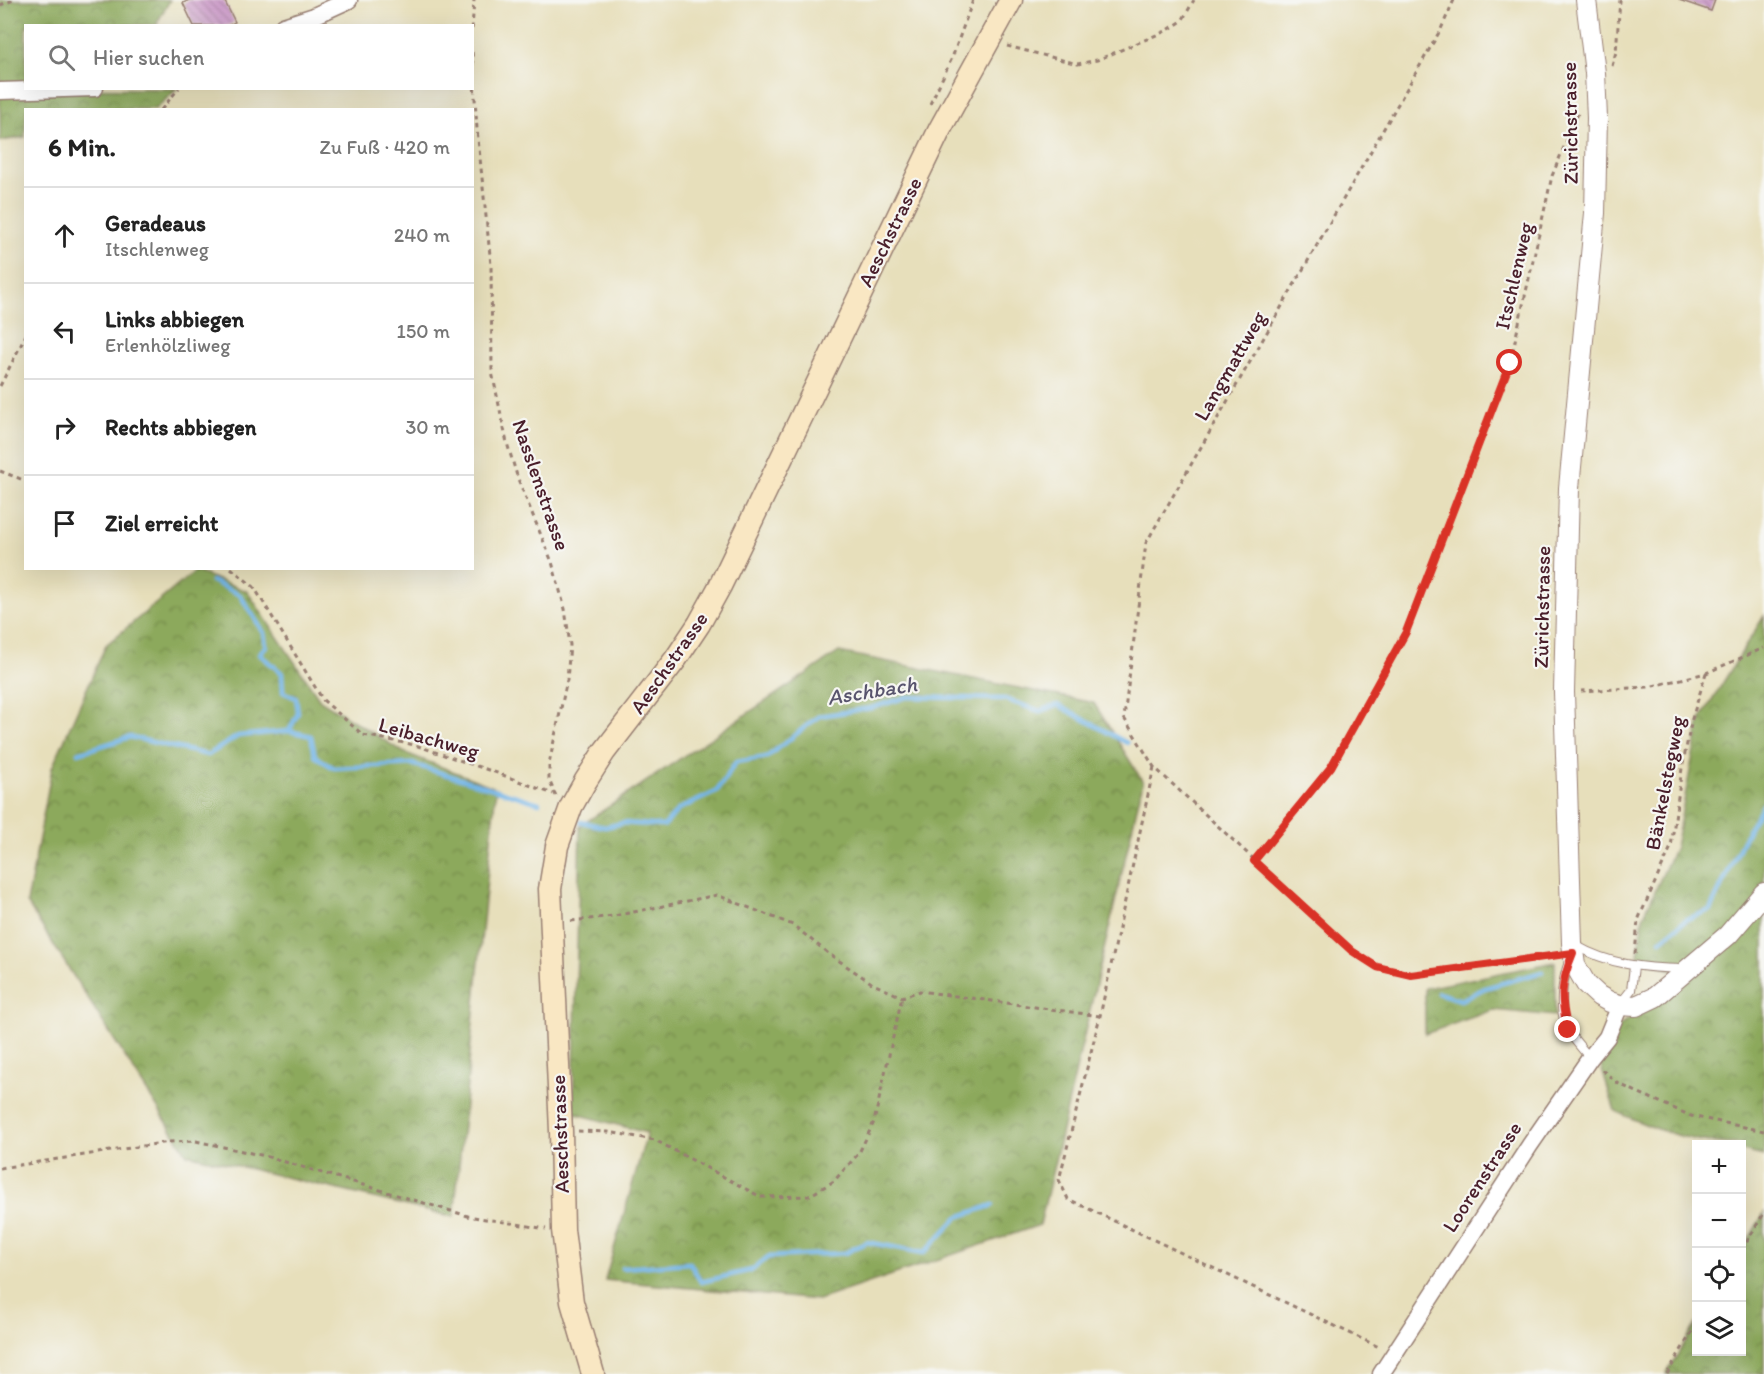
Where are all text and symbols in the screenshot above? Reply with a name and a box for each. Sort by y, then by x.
search box [24,24,474,90]
icon: search [45,41,78,74]
text: Hier suchen [93,44,204,71]
street label: Zürichstrasse [1556,61,1583,185]
text: 6 Min. [48,131,116,163]
text: Zu Fuß · 420 m [320,135,450,159]
street label: Aeschstrasse [852,173,927,291]
text: Geradeaus [105,210,206,237]
icon: ahead [48,219,81,252]
street label: Itschlenweg [1489,220,1538,332]
text: 240 m [394,223,450,247]
text: Itschlenweg [105,237,209,261]
text: Links abbiegen [105,306,244,333]
street label: Langmattweg [1188,306,1271,425]
icon: left [48,315,81,348]
text: 150 m [397,319,450,343]
text: Erlenhölzliweg [105,333,231,357]
route start [1496,349,1522,375]
icon: right [48,411,81,444]
text: Rechts abbiegen [105,414,257,441]
text: 30 m [405,415,450,439]
street label: Nasslenstrasse [507,416,576,554]
icon: arrive [48,507,81,540]
text: Ziel erreicht [105,510,218,537]
street label: Zürichstrasse [1528,545,1555,669]
street label: Aeschstrasse [624,607,713,718]
water label: Aschbach [825,670,919,711]
street label: Leibachweg [376,711,483,764]
street label: Bänkelstegweg [1639,713,1690,852]
route end [1554,1016,1580,1042]
street label: Aeschstrasse [545,1074,574,1194]
street label: Loorenstrasse [1437,1117,1527,1237]
map controls [1692,1140,1746,1356]
button: + [1692,1140,1746,1194]
button: − [1692,1194,1746,1248]
button: locate [1692,1248,1746,1302]
button: layers [1692,1302,1746,1356]

